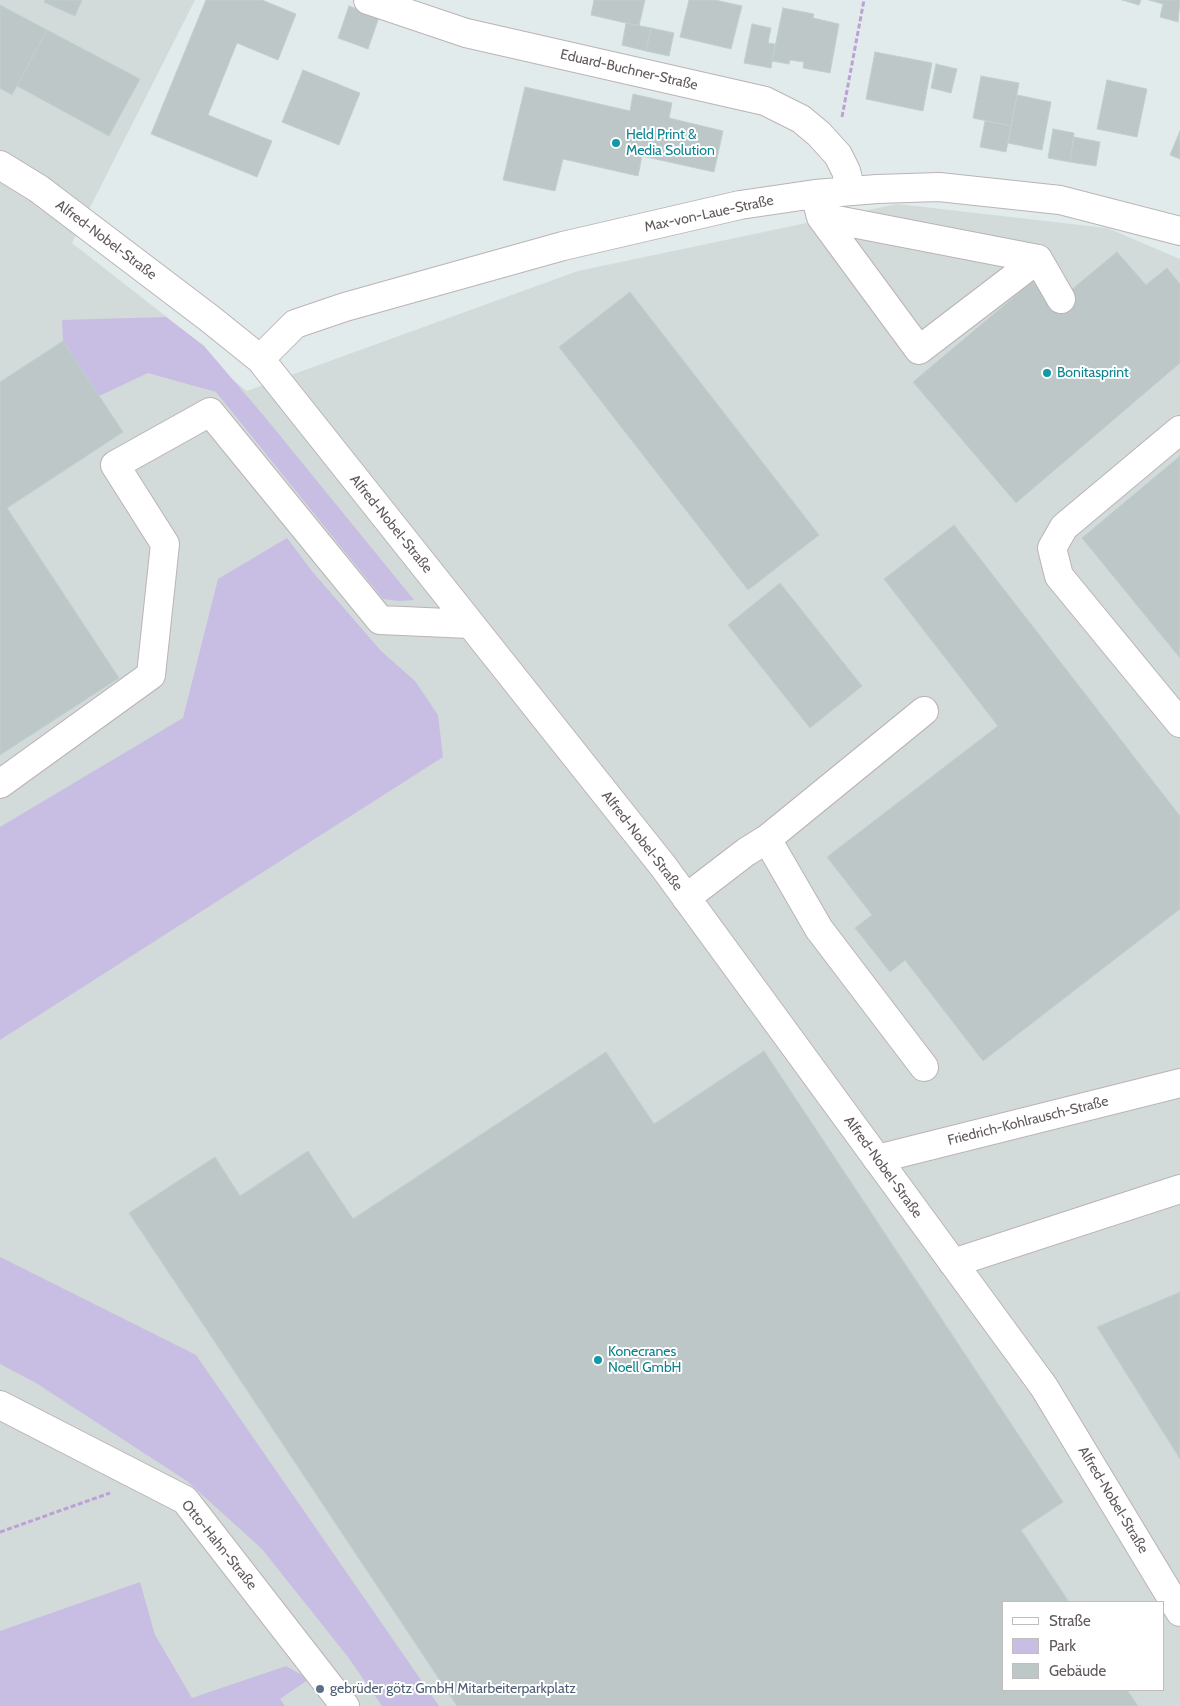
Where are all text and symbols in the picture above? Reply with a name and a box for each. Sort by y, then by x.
street label: Eduard-Buchner-Straße [559,46,699,94]
place label: Held Print & Media Solution [626,127,715,160]
marker: Held Print & Media Solution [610,137,622,149]
street label: Max-von-Laue-Straße [643,192,775,236]
street label: Alfred-Nobel-Straße [52,197,160,283]
place label: Bonitasprint [1057,365,1129,381]
marker: Bonitasprint [1041,367,1053,379]
street label: Alfred-Nobel-Straße [346,471,436,577]
street label: Alfred-Nobel-Straße [598,788,686,894]
street label: Friedrich-Kohlrausch-Straße [946,1093,1110,1149]
street label: Alfred-Nobel-Straße [840,1113,926,1221]
place label: Konecranes Noell GmbH [608,1344,681,1376]
marker: Konecranes Noell GmbH [592,1354,604,1366]
street label: Alfred-Nobel-Straße [1074,1443,1152,1557]
street label: Otto-Hahn-Straße [178,1497,260,1593]
legend [1002,1601,1165,1691]
text: Straße [1049,1612,1091,1630]
text: Park [1049,1637,1076,1655]
text: Gebäude [1049,1662,1106,1680]
place label: gebrüder götz GmbH Mitarbeiterparkplatz [330,1681,576,1697]
marker: gebrüder götz GmbH Mitarbeiterparkplatz [314,1683,326,1695]

